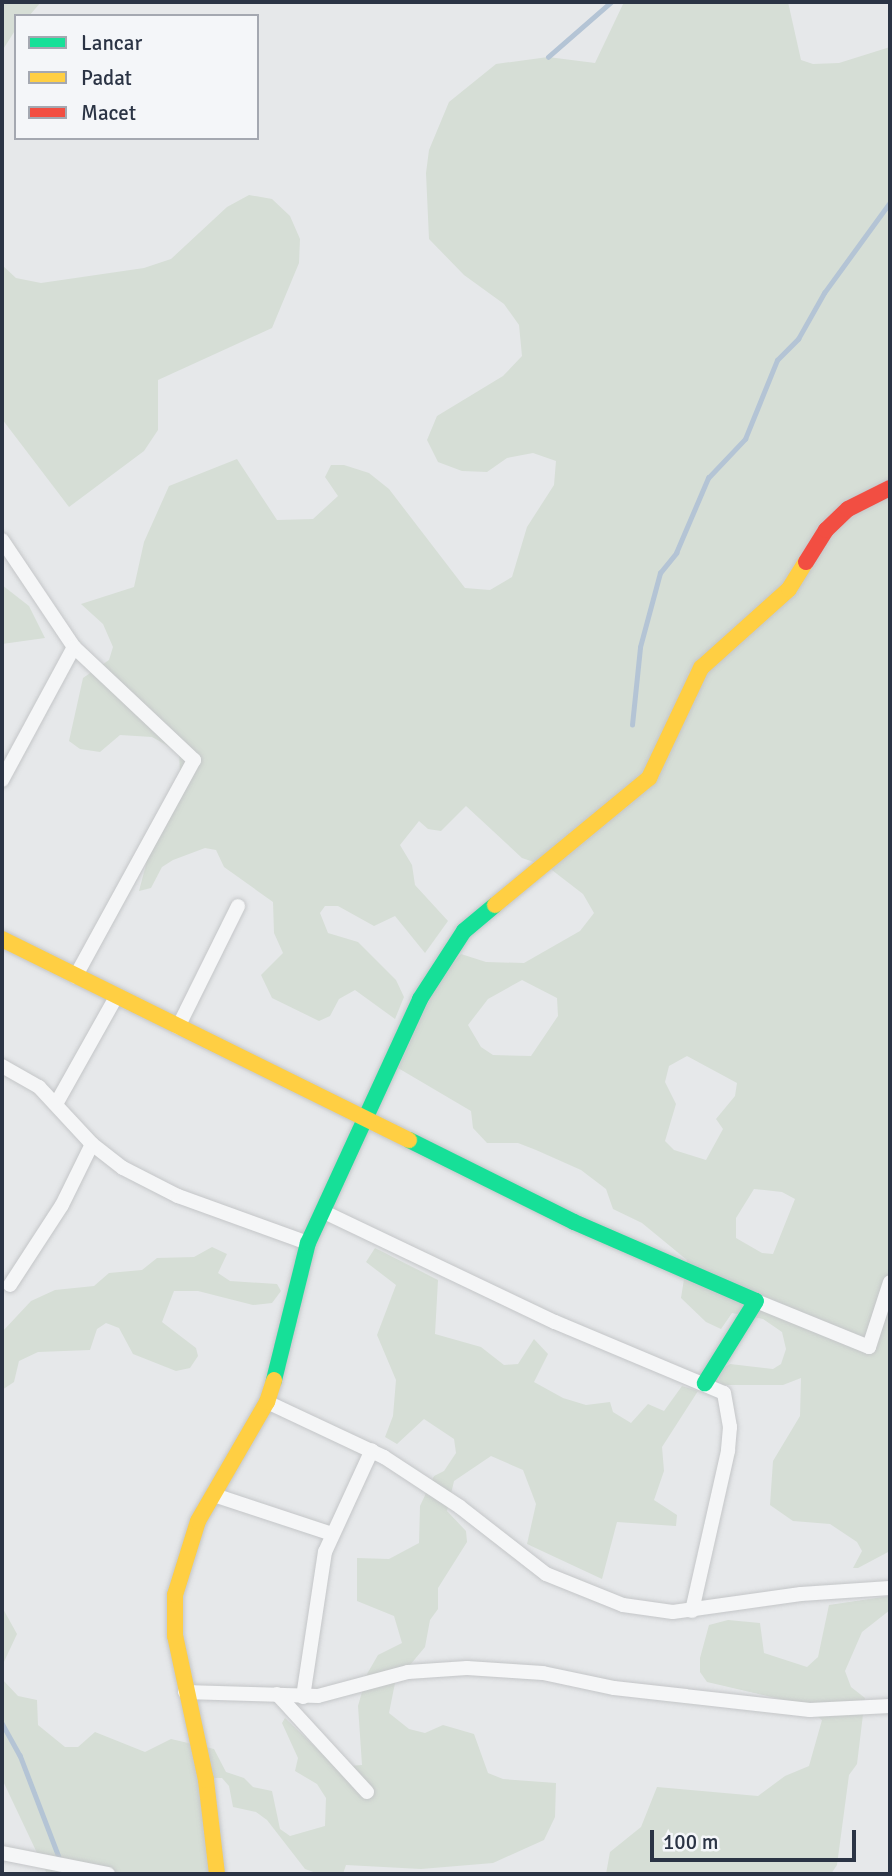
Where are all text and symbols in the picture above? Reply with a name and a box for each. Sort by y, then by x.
legend [14,14,259,140]
text: Lancar [81,30,142,56]
text: Padat [81,65,132,91]
text: Macet [81,100,136,126]
scale bar [654,1816,860,1860]
text: 100 m [663,1829,718,1855]

